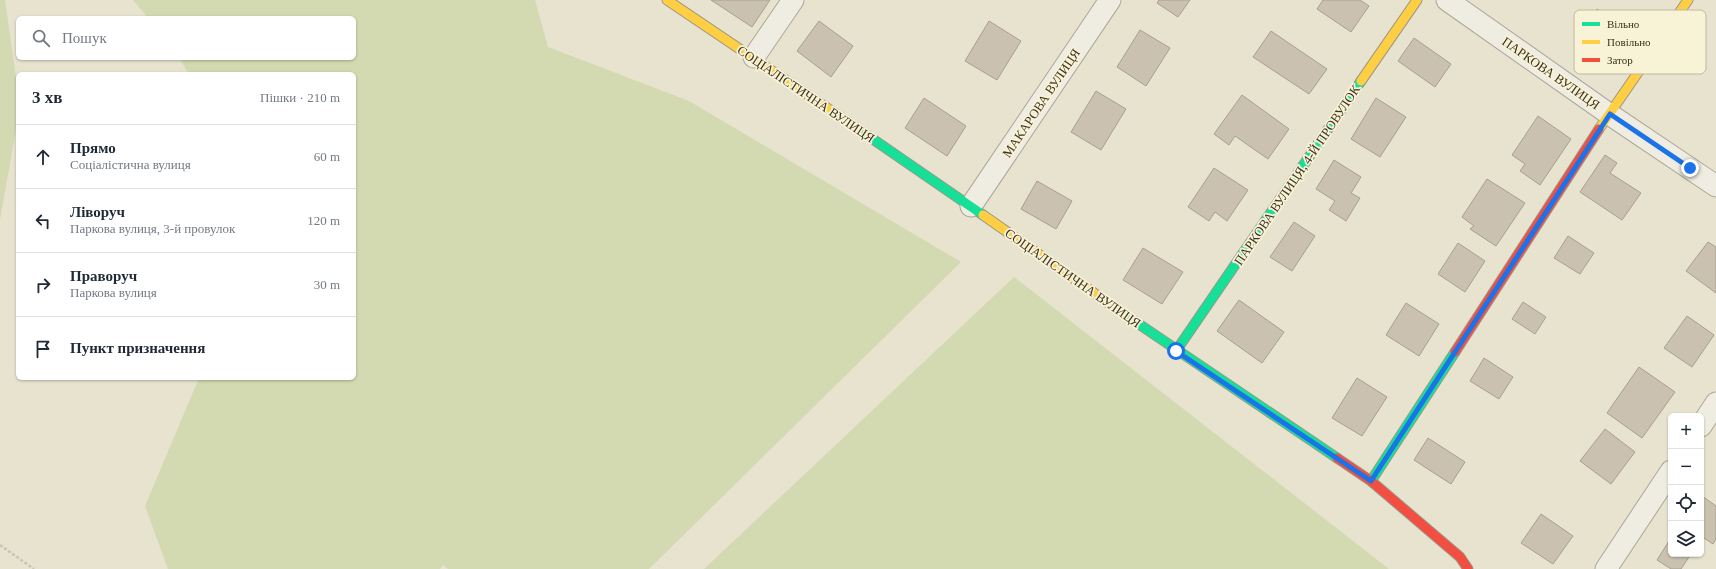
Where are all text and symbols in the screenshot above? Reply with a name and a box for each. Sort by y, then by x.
legend [1574,10,1706,74]
search box [16,16,356,60]
text: Вільно [1607,18,1640,30]
icon: search [30,27,52,49]
text: Пошук [62,30,107,46]
street label: ПАРКОВА ВУЛИЦЯ [1499,34,1603,113]
text: Повільно [1607,36,1651,48]
street label: СОЦІАЛІСТИЧНА ВУЛИЦЯ [734,42,878,146]
street label: МАКАРОВА ВУЛИЦЯ [999,46,1083,160]
text: Затор [1607,54,1633,66]
street label: ПАРКОВА ВУЛИЦЯ, 4-Й ПРОВУЛОК [1231,82,1363,268]
text: 3 хв [32,88,62,107]
text: Пішки · 210 m [260,90,340,105]
text: Прямо [70,140,116,156]
icon: ahead [32,146,54,168]
text: 60 m [314,149,340,164]
text: Соціалістична вулиця [70,157,191,172]
route end [1681,159,1699,177]
text: Ліворуч [70,204,125,220]
icon: left [32,210,54,232]
text: 120 m [307,213,340,228]
text: Паркова вулиця, 3-й провулок [70,221,235,236]
street label: СОЦІАЛІСТИЧНА ВУЛИЦЯ [1002,225,1144,331]
text: Праворуч [70,268,137,284]
icon: right [32,274,54,296]
text: 30 m [314,277,340,292]
text: Паркова вулиця [70,285,157,300]
icon: arrive [32,338,54,360]
text: Пункт призначення [70,340,205,356]
route start [1167,342,1185,360]
map controls [1668,413,1704,557]
button: + [1668,413,1704,449]
button: − [1668,449,1704,485]
button: locate [1668,485,1704,521]
button: layers [1668,521,1704,557]

